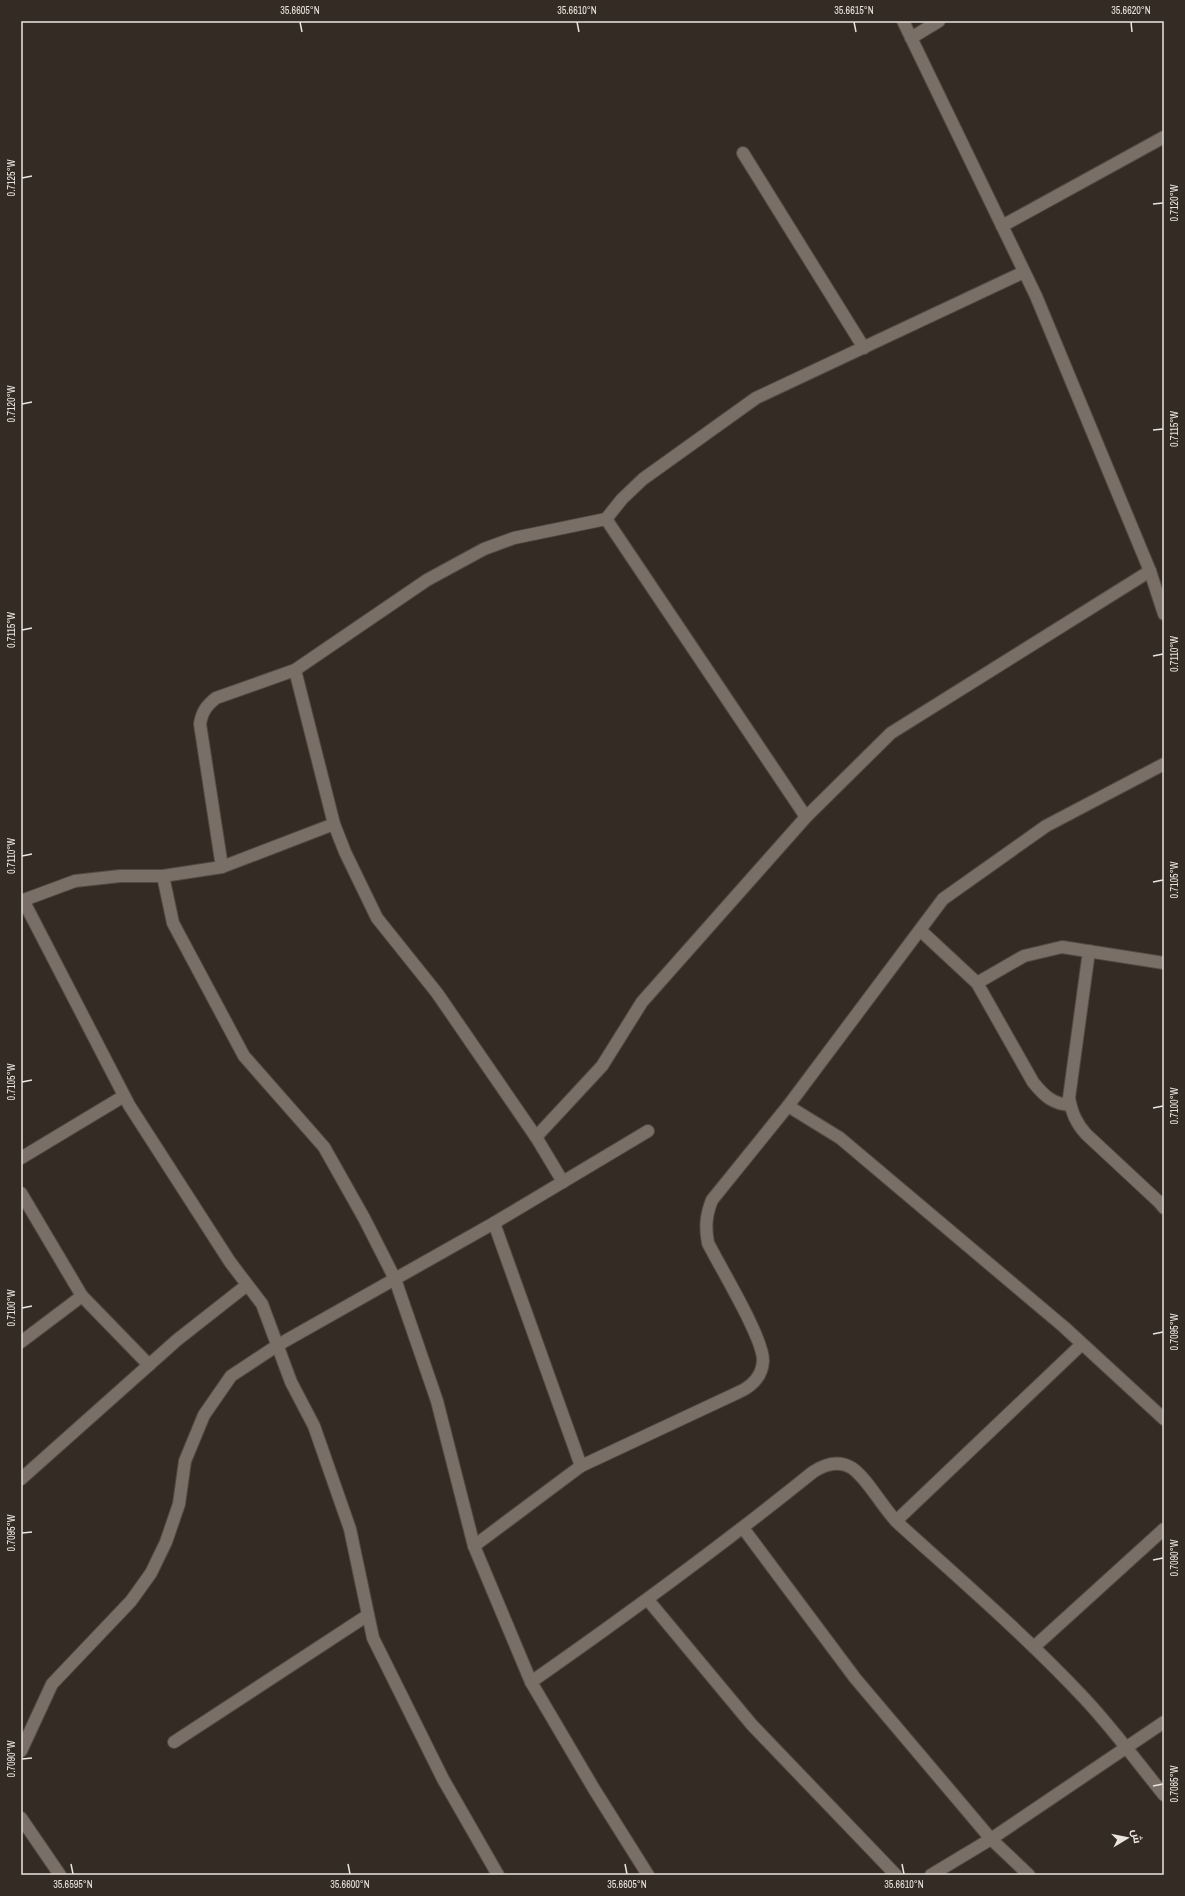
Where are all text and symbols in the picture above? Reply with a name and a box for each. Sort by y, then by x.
text: 35.6605°N [280,4,320,17]
text: 35.6610°N [557,4,597,17]
text: 35.6615°N [834,4,874,17]
text: 35.6620°N [1111,4,1151,17]
text: 0.7125°W [5,159,18,196]
text: 0.7120°W [1168,184,1181,221]
text: 0.7120°W [5,385,18,422]
text: 0.7115°W [1168,411,1181,447]
text: 0.7115°W [5,612,18,648]
text: 0.7110°W [1168,636,1181,672]
text: 0.7110°W [5,838,18,874]
text: 0.7105°W [1168,861,1181,898]
text: 0.7105°W [5,1063,18,1100]
text: 0.7100°W [1168,1087,1181,1124]
text: 0.7100°W [5,1289,18,1326]
text: 0.7095°W [1168,1313,1181,1350]
text: 0.7095°W [5,1514,18,1551]
text: 0.7090°W [1168,1539,1181,1576]
text: 0.7090°W [5,1740,18,1777]
text: 0.7085°W [1168,1765,1181,1802]
north arrow [1107,1818,1147,1858]
text: ش [1129,1828,1145,1844]
text: 35.6595°N [53,1878,93,1891]
text: 35.6600°N [330,1878,370,1891]
text: 35.6605°N [607,1878,647,1891]
text: 35.6610°N [884,1878,924,1891]

